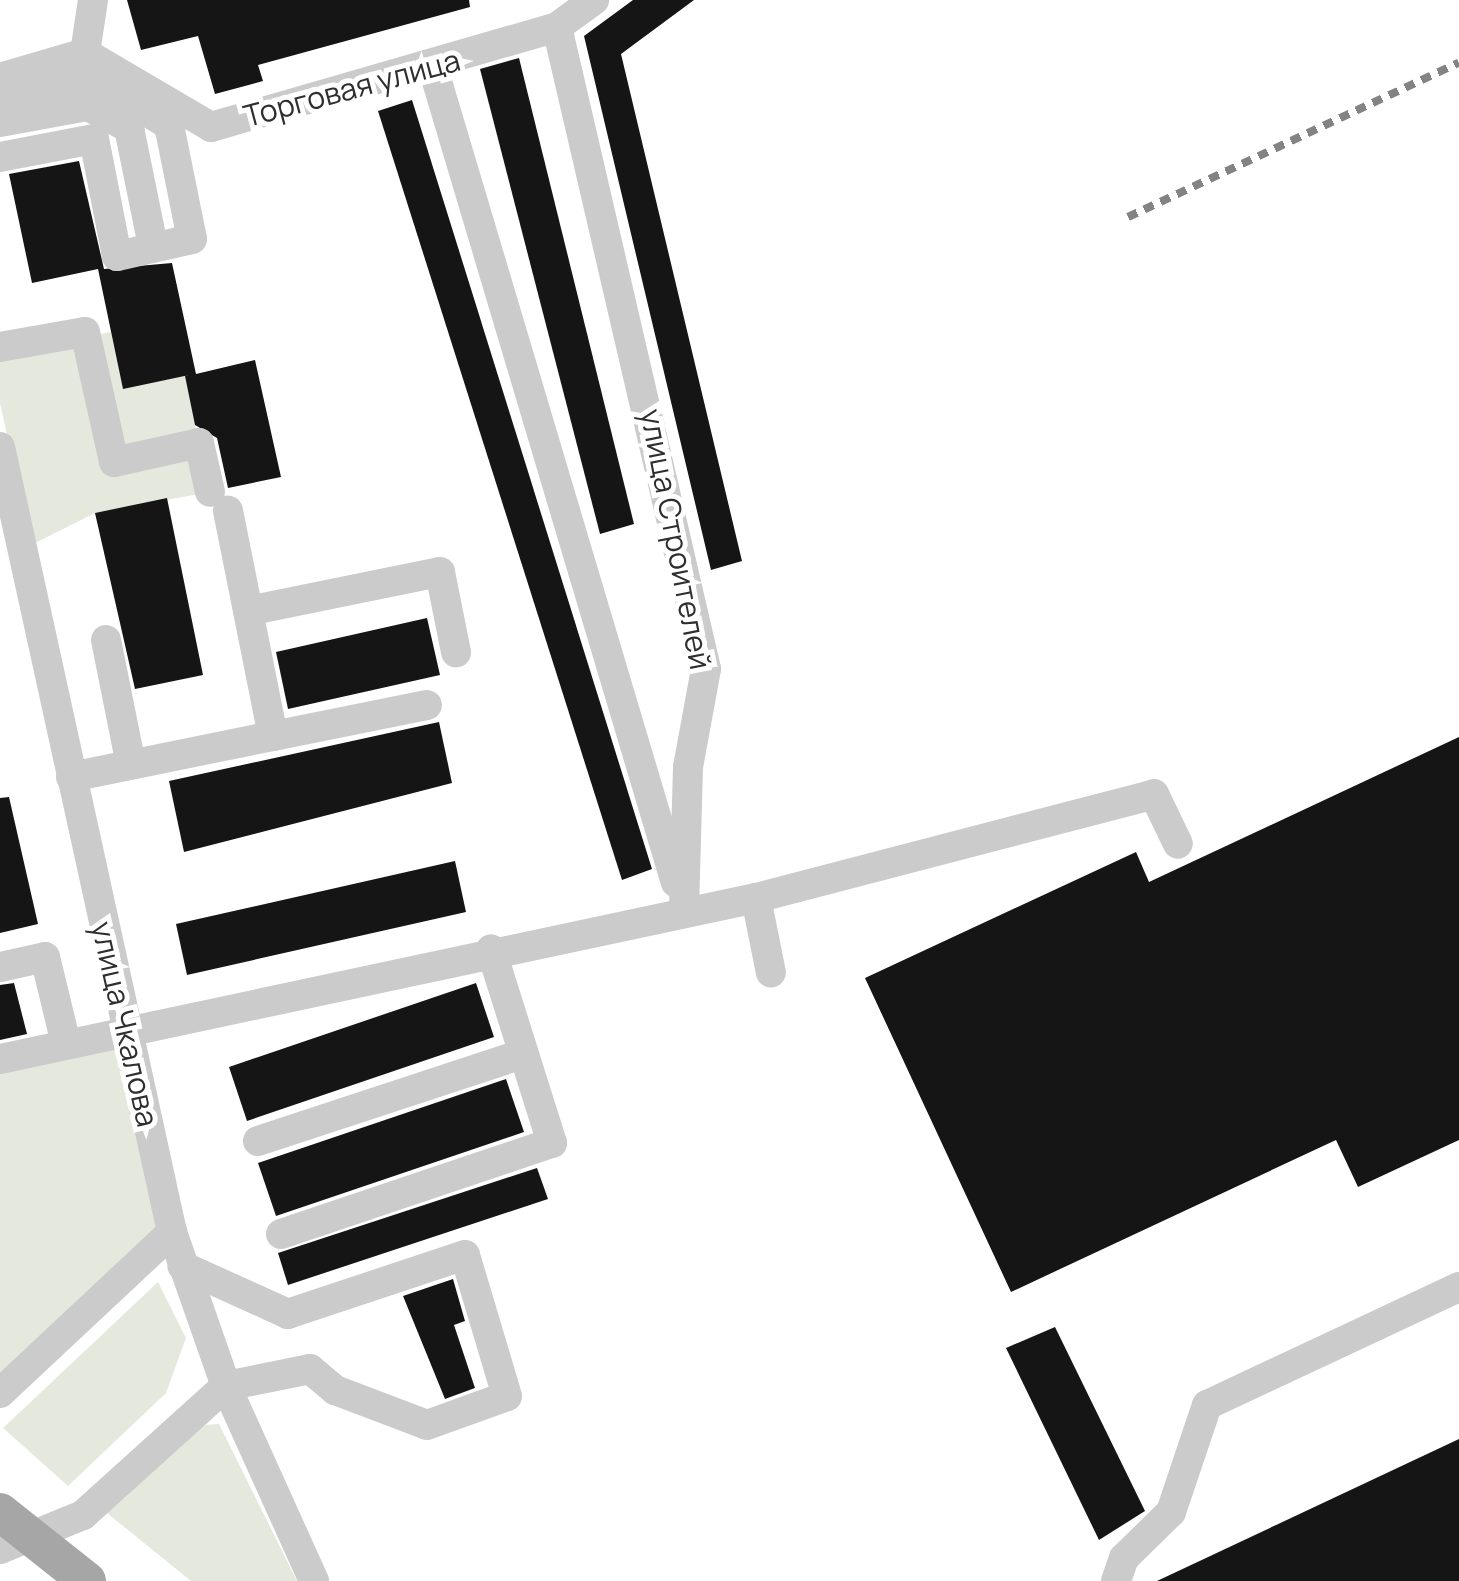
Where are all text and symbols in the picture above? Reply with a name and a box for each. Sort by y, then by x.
street label: Торговая улица [240,42,464,134]
street label: улица Строителей [633,406,719,672]
street label: улица Чкалова [84,918,166,1130]

